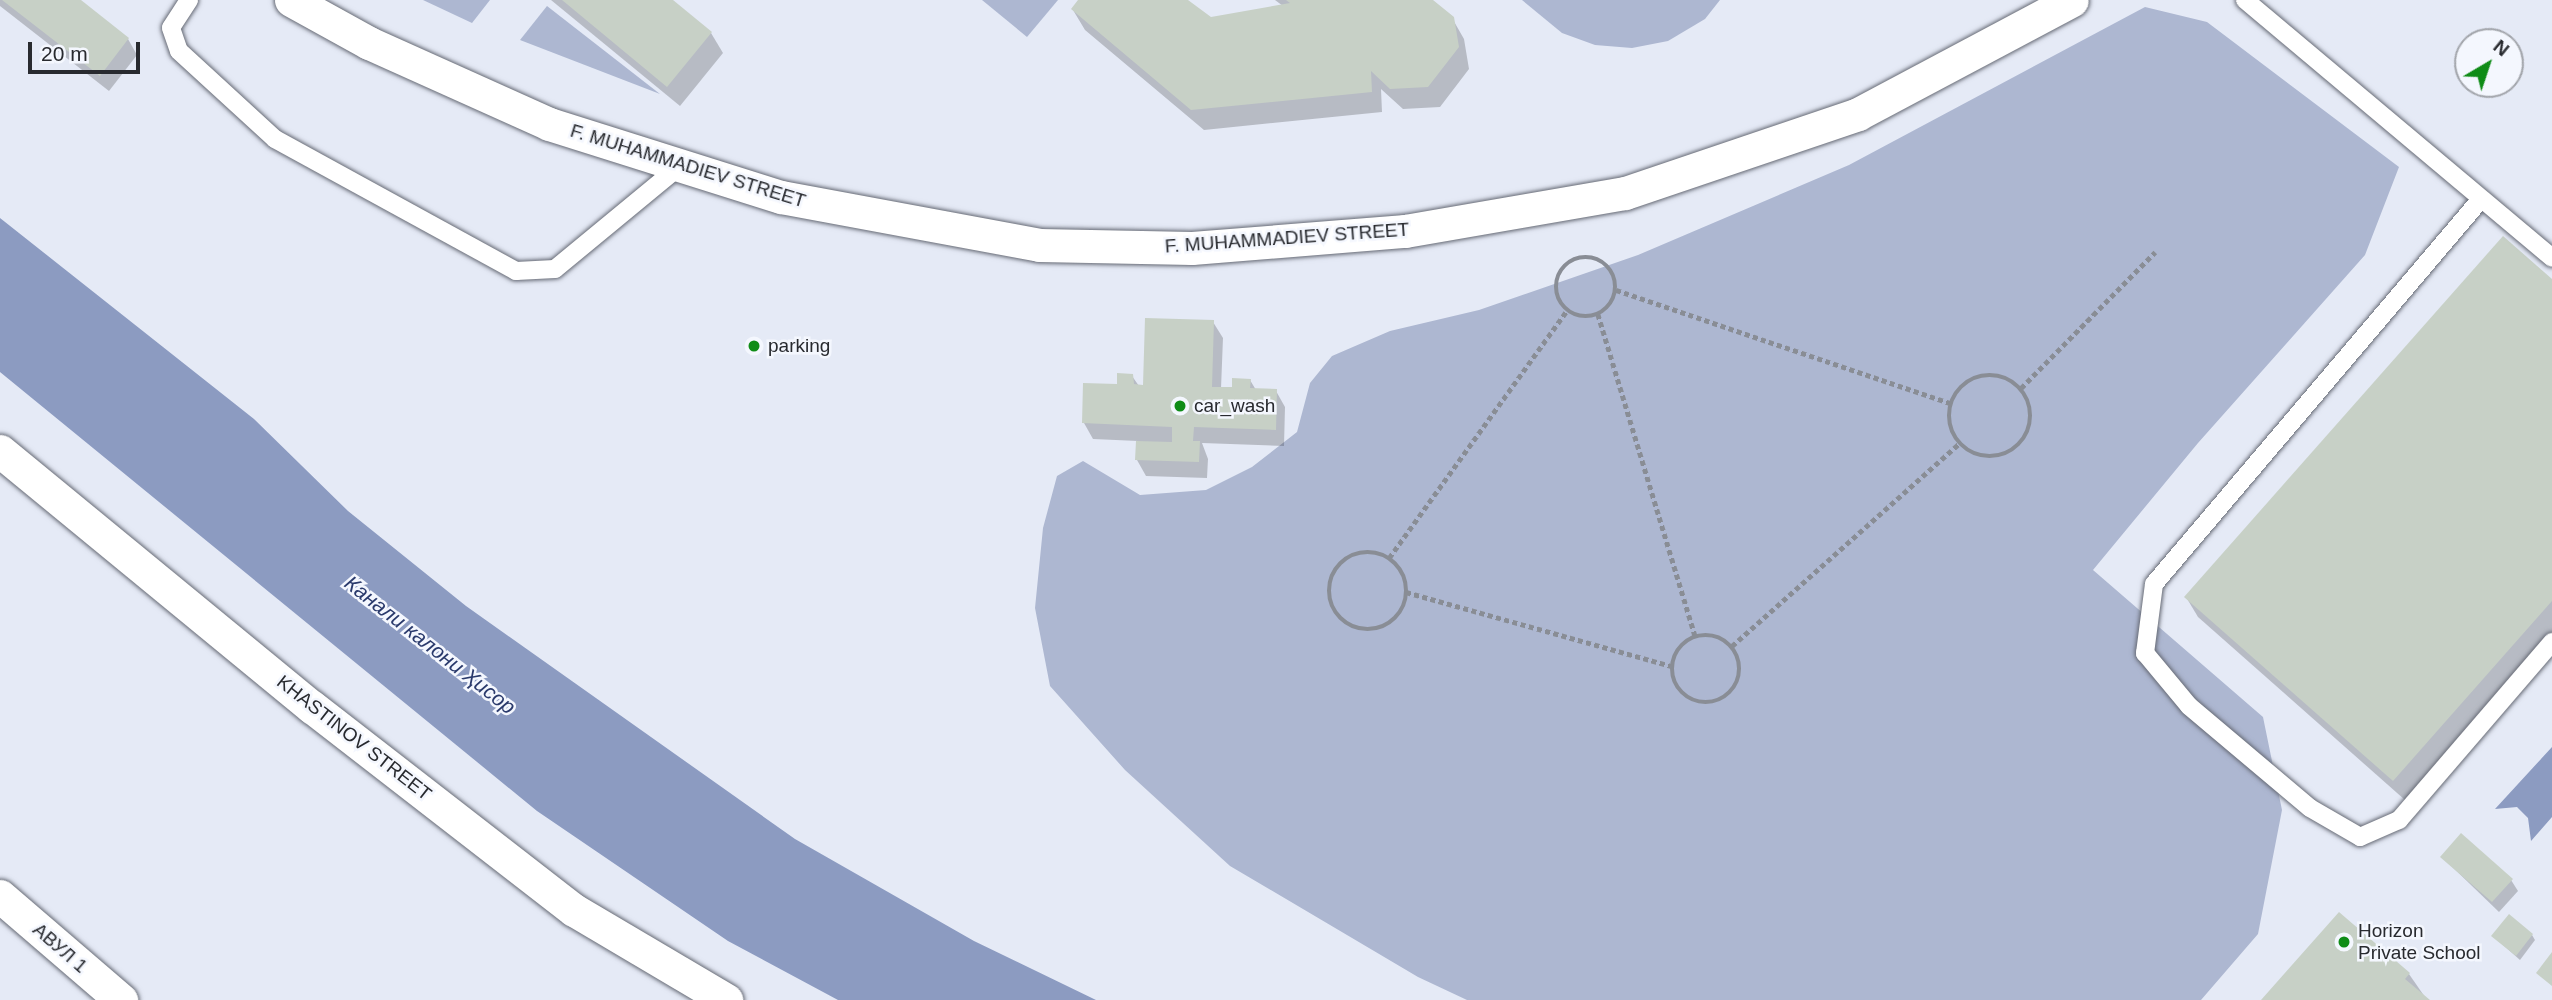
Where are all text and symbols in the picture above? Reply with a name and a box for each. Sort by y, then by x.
scale bar [32,28,144,72]
north arrow [2454,28,2524,98]
text: N [2489,35,2513,60]
text: 20 m [41,42,88,65]
street label: F. MUHAMMADIEV STREET [568,119,808,213]
street label: F. MUHAMMADIEV STREET [1164,218,1410,258]
place label: parking [768,335,830,357]
marker: parking [746,338,762,354]
place label: car_wash [1194,395,1275,417]
marker: car_wash [1172,398,1188,414]
water label: Канали калони Ҳисор [340,570,520,720]
street label: KHASTINOV STREET [272,671,436,805]
street label: АВУЛ 1 [28,918,92,978]
place label: Horizon Private School [2358,920,2481,964]
marker: Horizon Private School [2336,934,2352,950]

